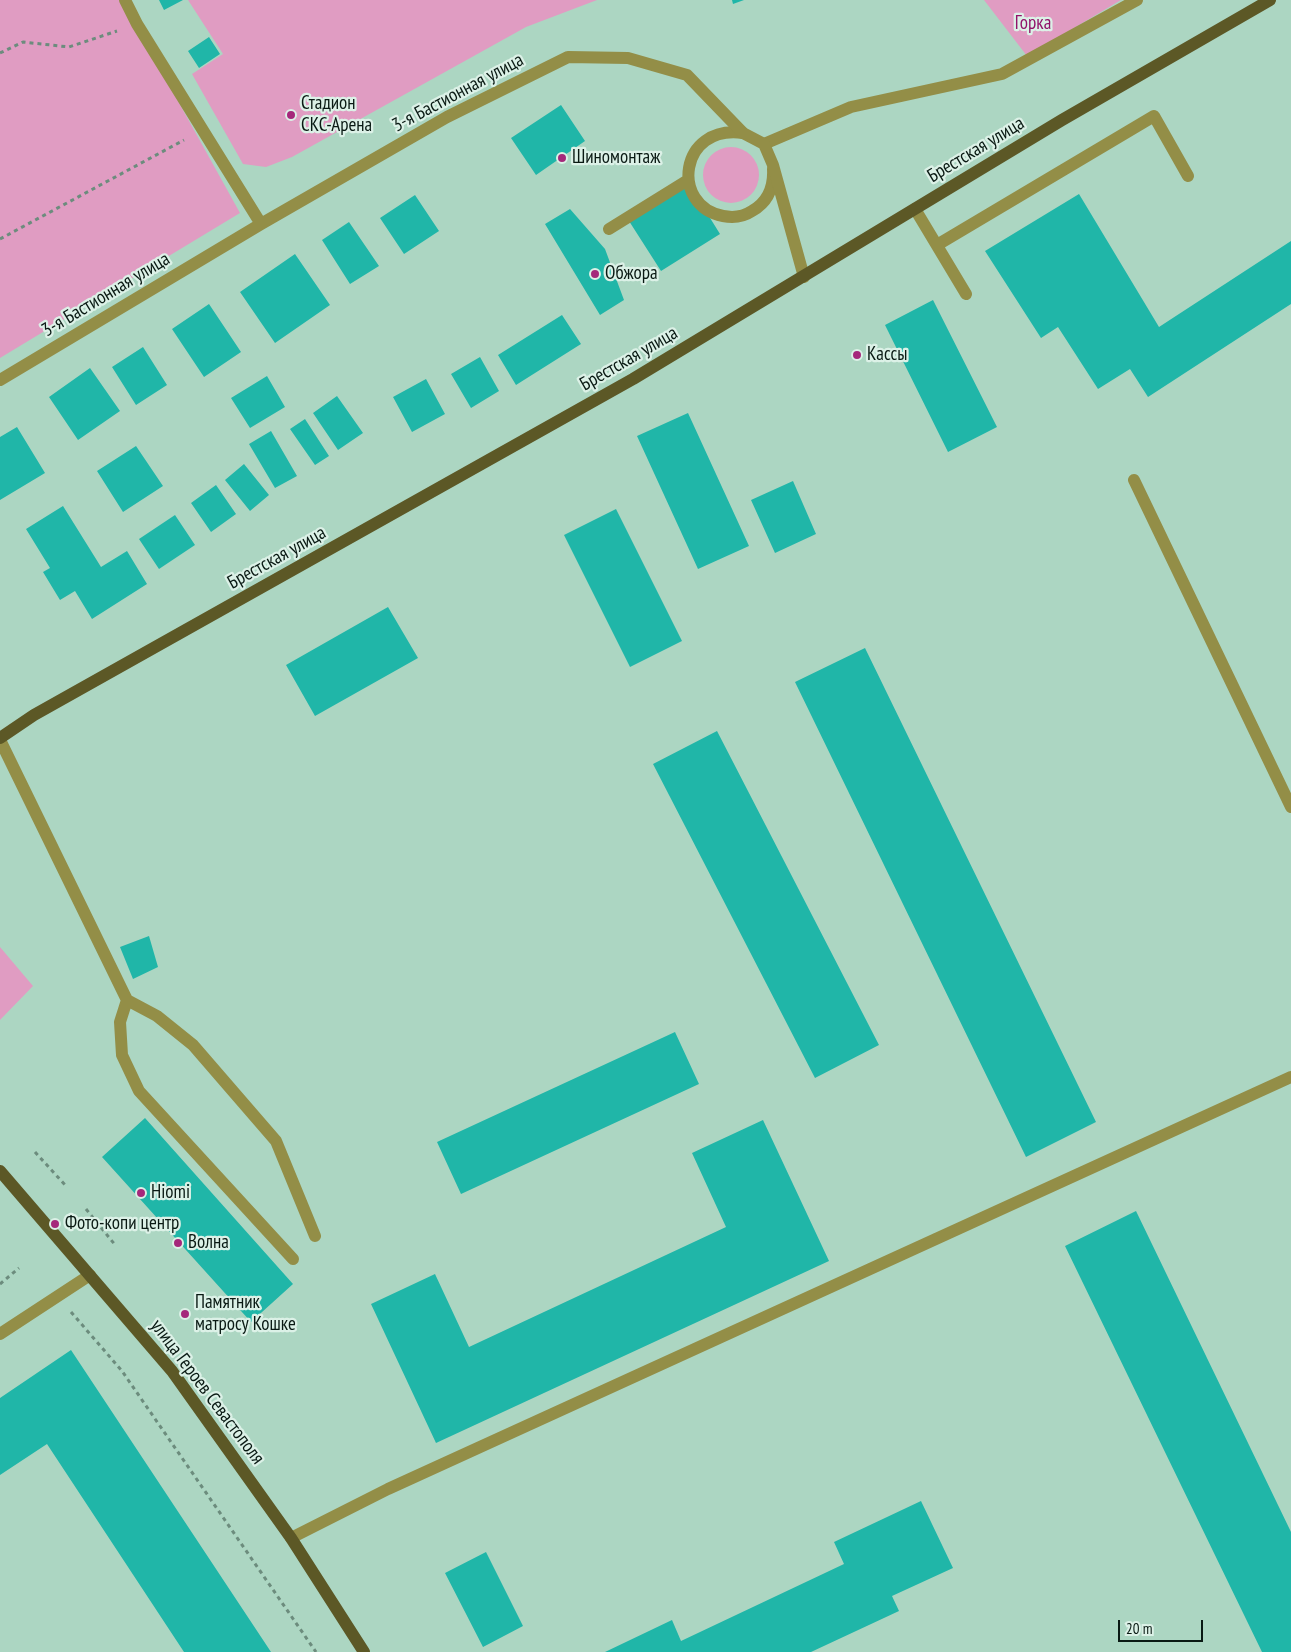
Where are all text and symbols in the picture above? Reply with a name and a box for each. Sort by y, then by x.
park label: Горка [1015,13,1051,35]
street label: 3-я Бастионная улица [389,49,527,137]
place label: Стадион СКС-Арена [301,93,372,137]
marker: Стадион СКС-Арена [285,109,297,121]
street label: Брестская улица [923,112,1029,188]
place label: Шиномонтаж [572,147,660,169]
marker: Шиномонтаж [556,152,568,164]
street label: 3-я Бастионная улица [38,248,174,342]
place label: Обжора [605,263,658,285]
marker: Обжора [589,268,601,280]
street label: Брестская улица [576,322,682,396]
place label: Кассы [867,344,907,366]
marker: Кассы [851,349,863,361]
street label: Брестская улица [224,522,330,594]
place label: Hiomi [151,1182,190,1204]
marker: Hiomi [135,1187,147,1199]
place label: Фото-копи центр [65,1213,179,1235]
marker: Фото-копи центр [49,1218,61,1230]
place label: Волна [188,1232,229,1254]
marker: Волна [172,1237,184,1249]
place label: Памятник матросу Кошке [195,1292,296,1336]
marker: Памятник матросу Кошке [179,1308,191,1320]
street label: улица Героев Севастополя [145,1315,269,1469]
scale bar [1121,1610,1206,1642]
text: 20 m [1126,1619,1152,1638]

